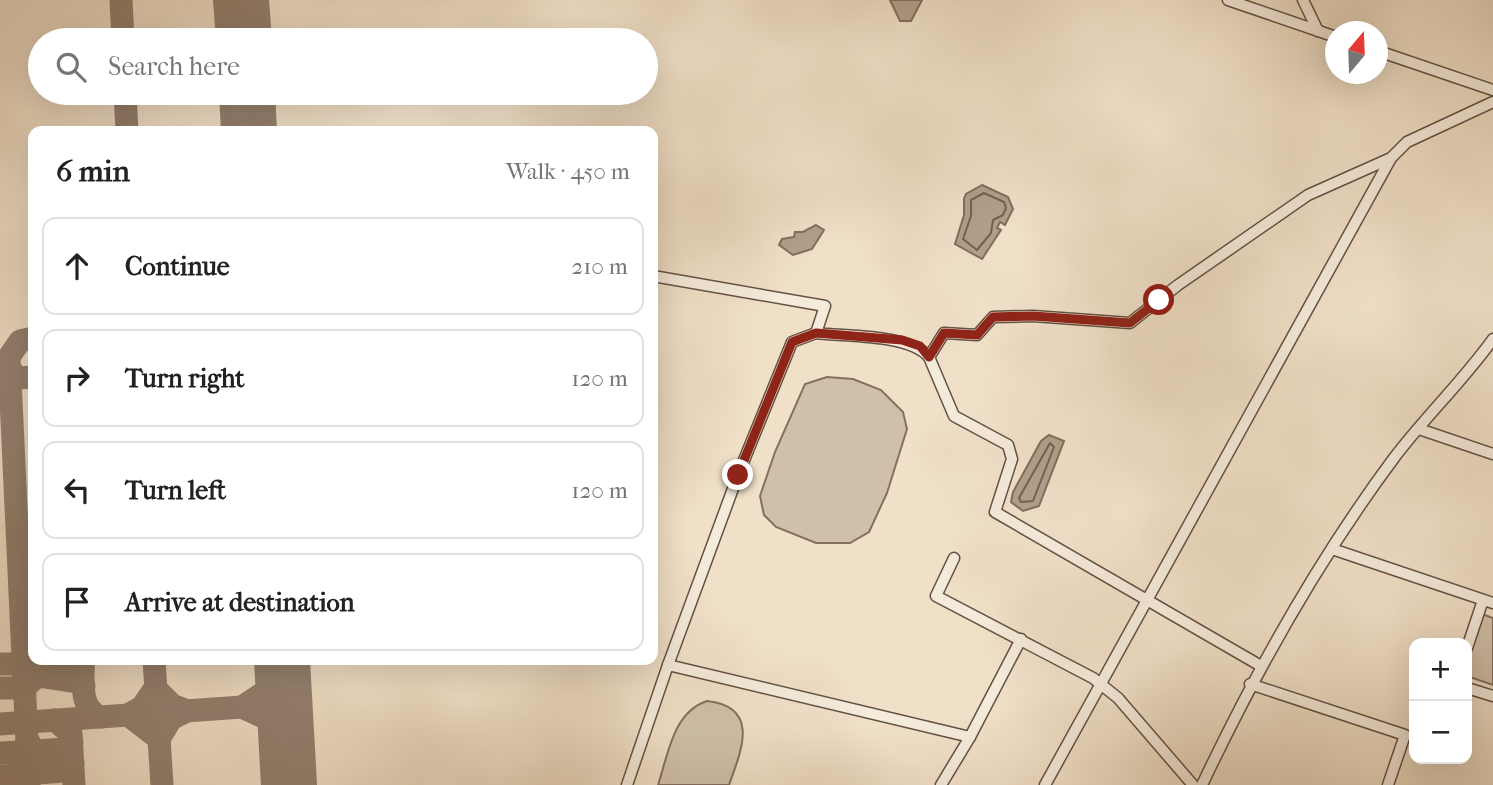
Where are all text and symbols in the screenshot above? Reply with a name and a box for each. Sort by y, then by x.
north arrow [1325,21,1388,84]
search box [28,28,658,105]
icon: search [52,48,90,86]
text: Search here [108,51,240,82]
text: 6 min [56,154,130,189]
text: Walk · 450 m [506,158,630,185]
icon: ahead [58,247,96,285]
text: Continue [125,251,230,282]
text: 210 m [571,253,628,280]
route start [1143,284,1174,315]
icon: right [58,359,96,397]
text: Turn right [125,363,245,394]
text: 120 m [571,365,628,392]
route end [722,459,753,490]
icon: left [58,471,96,509]
text: Turn left [125,475,226,506]
text: 120 m [571,477,628,504]
icon: arrive [58,583,96,621]
text: Arrive at destination [125,587,355,618]
map controls [1409,638,1472,764]
button: + [1409,638,1472,701]
button: − [1409,701,1472,764]

